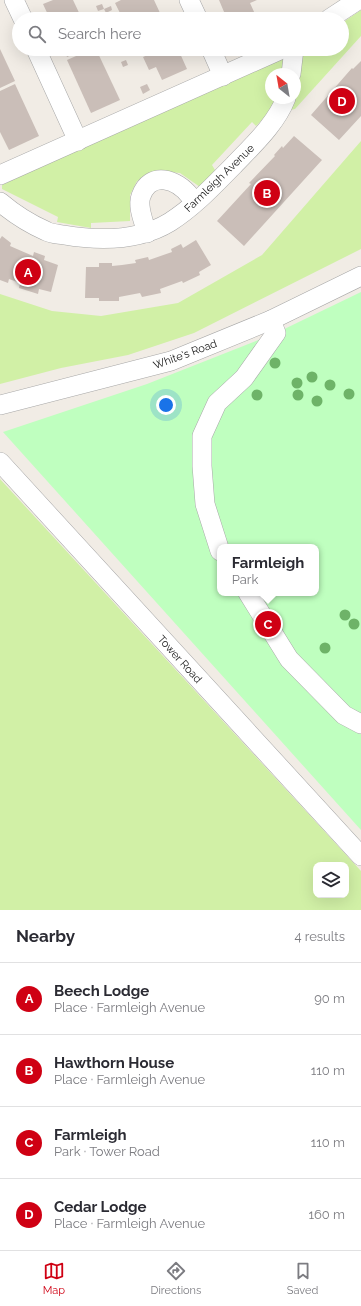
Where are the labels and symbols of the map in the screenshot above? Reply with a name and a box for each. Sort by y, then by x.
north arrow [265,68,301,104]
pin: D [329,86,355,116]
street label: Farmleigh Avenue [182,141,257,215]
pin: B [254,178,280,208]
pin: A [15,257,41,287]
street label: White's Road [152,337,219,372]
your location [156,395,176,415]
pin: C [255,609,281,639]
street label: Tower Road [155,633,205,686]

